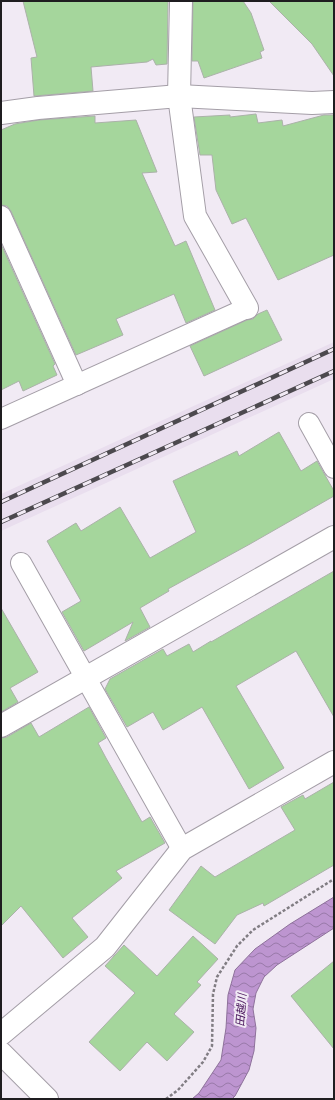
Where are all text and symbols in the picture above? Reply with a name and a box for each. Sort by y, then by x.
water label: 田越川 [233,992,249,1027]

